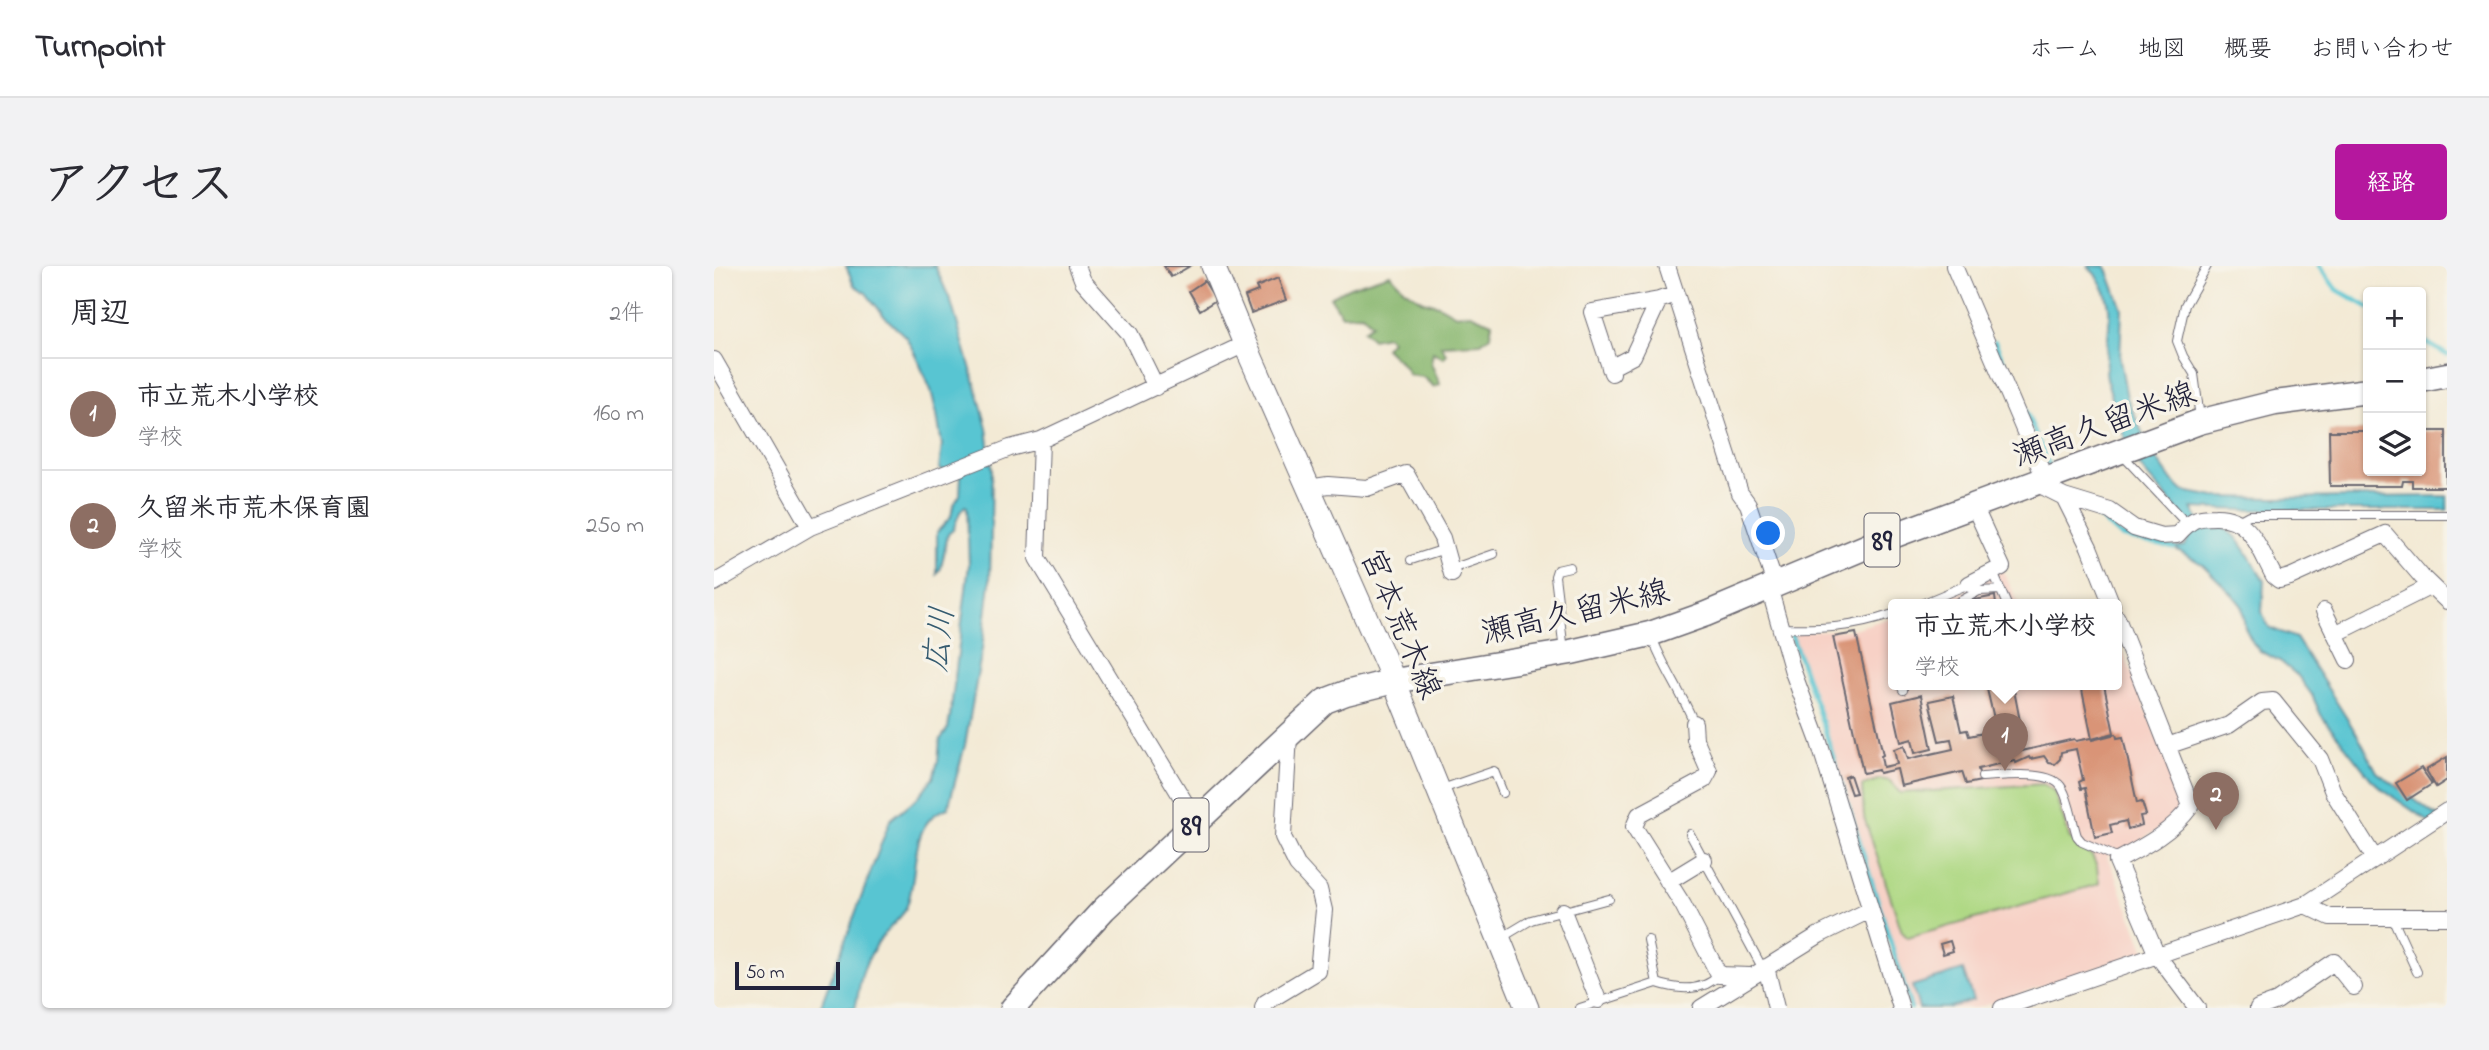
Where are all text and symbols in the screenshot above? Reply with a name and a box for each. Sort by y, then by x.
text: Turnpoint [35,24,166,72]
text: ホーム [2029,33,2100,68]
text: 地図 [2138,33,2186,68]
text: 概要 [2224,33,2272,68]
text: お問い合わせ [2310,33,2454,68]
button: 経路 [2335,144,2447,220]
text: アクセス [42,151,235,223]
map controls [2363,287,2426,476]
button: + [2363,287,2426,350]
text: 周辺 [70,293,130,337]
text: 2件 [610,298,644,331]
button: − [2363,350,2426,413]
street label: 瀬高久留米線 [2007,371,2203,481]
text: 市立荒木小学校 [137,379,319,417]
text: 1 [89,398,97,431]
text: 160 m [593,398,644,431]
button: layers [2363,413,2426,476]
text: 学校 [137,422,183,455]
text: 久留米市荒木保育園 [137,491,371,529]
text: 2 [87,510,99,543]
text: 250 m [586,510,644,543]
road number: 89 [1864,514,1900,566]
your location [1751,516,1785,550]
text: 学校 [137,534,183,567]
street label: 宮本荒木線 [1346,542,1452,707]
street label: 瀬高久留米線 [1477,570,1675,659]
popup [1888,599,2122,690]
water label: 広川 [913,604,969,675]
text: 市立荒木小学校 [1914,609,2096,647]
text: 学校 [1914,652,1960,685]
pin: 1 [1982,713,2028,771]
pin: 2 [2193,772,2239,830]
road number: 89 [1174,798,1208,852]
scale bar [735,959,840,991]
text: 50 m [746,960,785,987]

